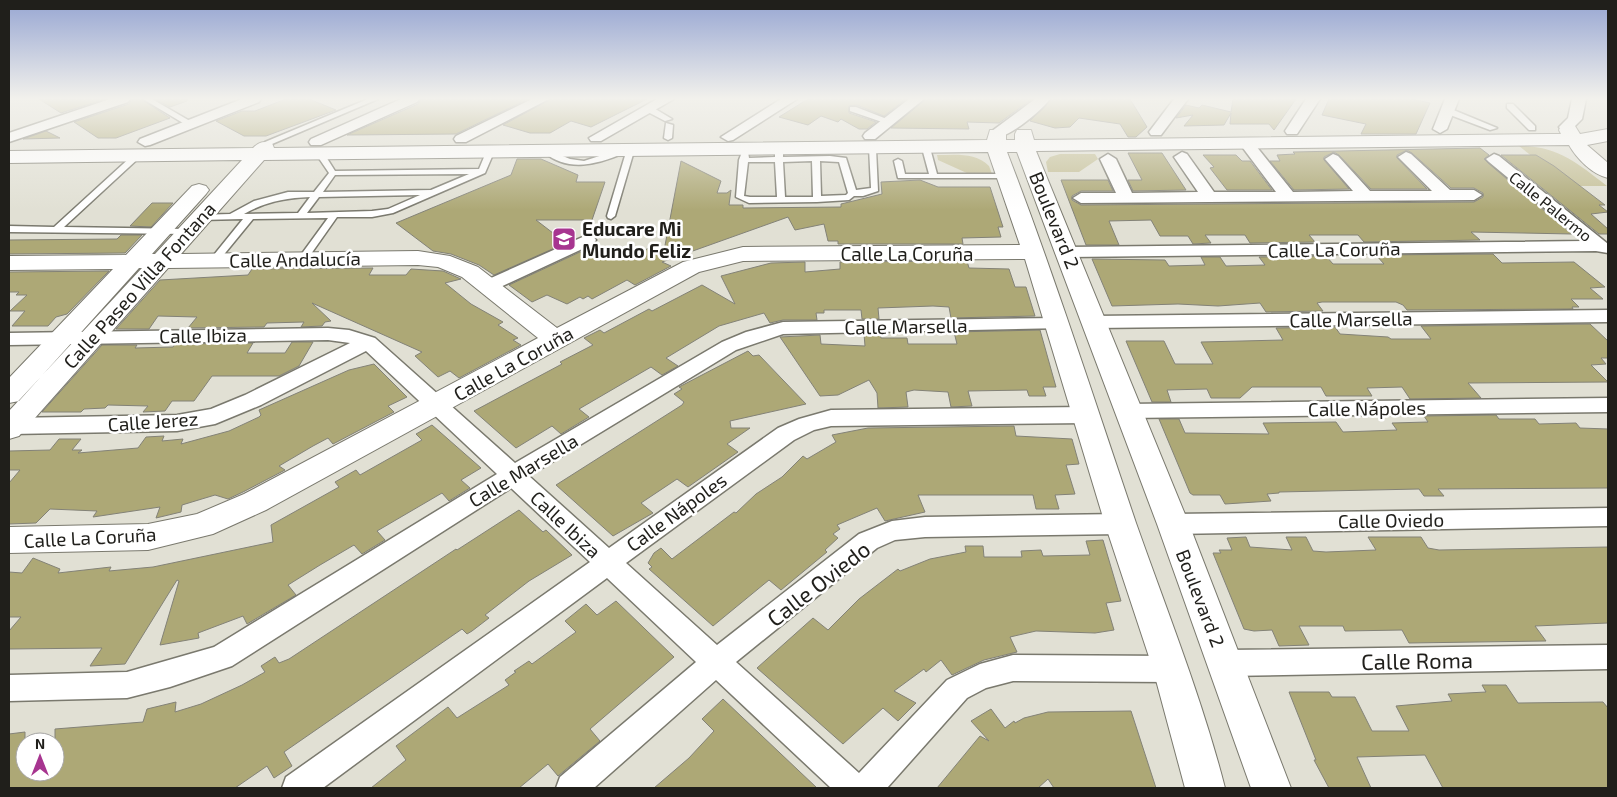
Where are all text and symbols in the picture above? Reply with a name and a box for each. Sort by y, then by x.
street label: Calle Palermo [1506,167,1596,245]
street label: Boulevard 2 [1025,168,1085,272]
street label: Calle Paseo Villa Fontana [58,197,220,373]
place label: Educare Mi Mundo Feliz [582,217,691,262]
school or university icon: Educare Mi Mundo Feliz [551,226,577,252]
street label: Calle La Coruña [1267,236,1401,262]
street label: Calle La Coruña [841,242,973,265]
street label: Calle Andalucía [229,246,361,272]
street label: Calle Marsella [1289,306,1413,332]
street label: Calle Marsella [844,313,968,339]
street label: Calle La Coruña [449,321,577,405]
street label: Calle Ibiza [159,323,247,347]
street label: Calle Nápoles [1308,395,1426,421]
street label: Calle Jerez [107,406,199,436]
street label: Calle Marsella [464,428,582,512]
street label: Calle Nápoles [621,468,731,556]
street label: Calle Ibiza [526,486,606,562]
street label: Calle Oviedo [1338,508,1444,532]
street label: Calle La Coruña [23,522,157,552]
street label: Calle Oviedo [761,535,875,631]
street label: Boulevard 2 [1172,546,1230,650]
street label: Calle Roma [1361,646,1473,674]
north arrow [15,732,65,782]
text: N [35,735,45,752]

